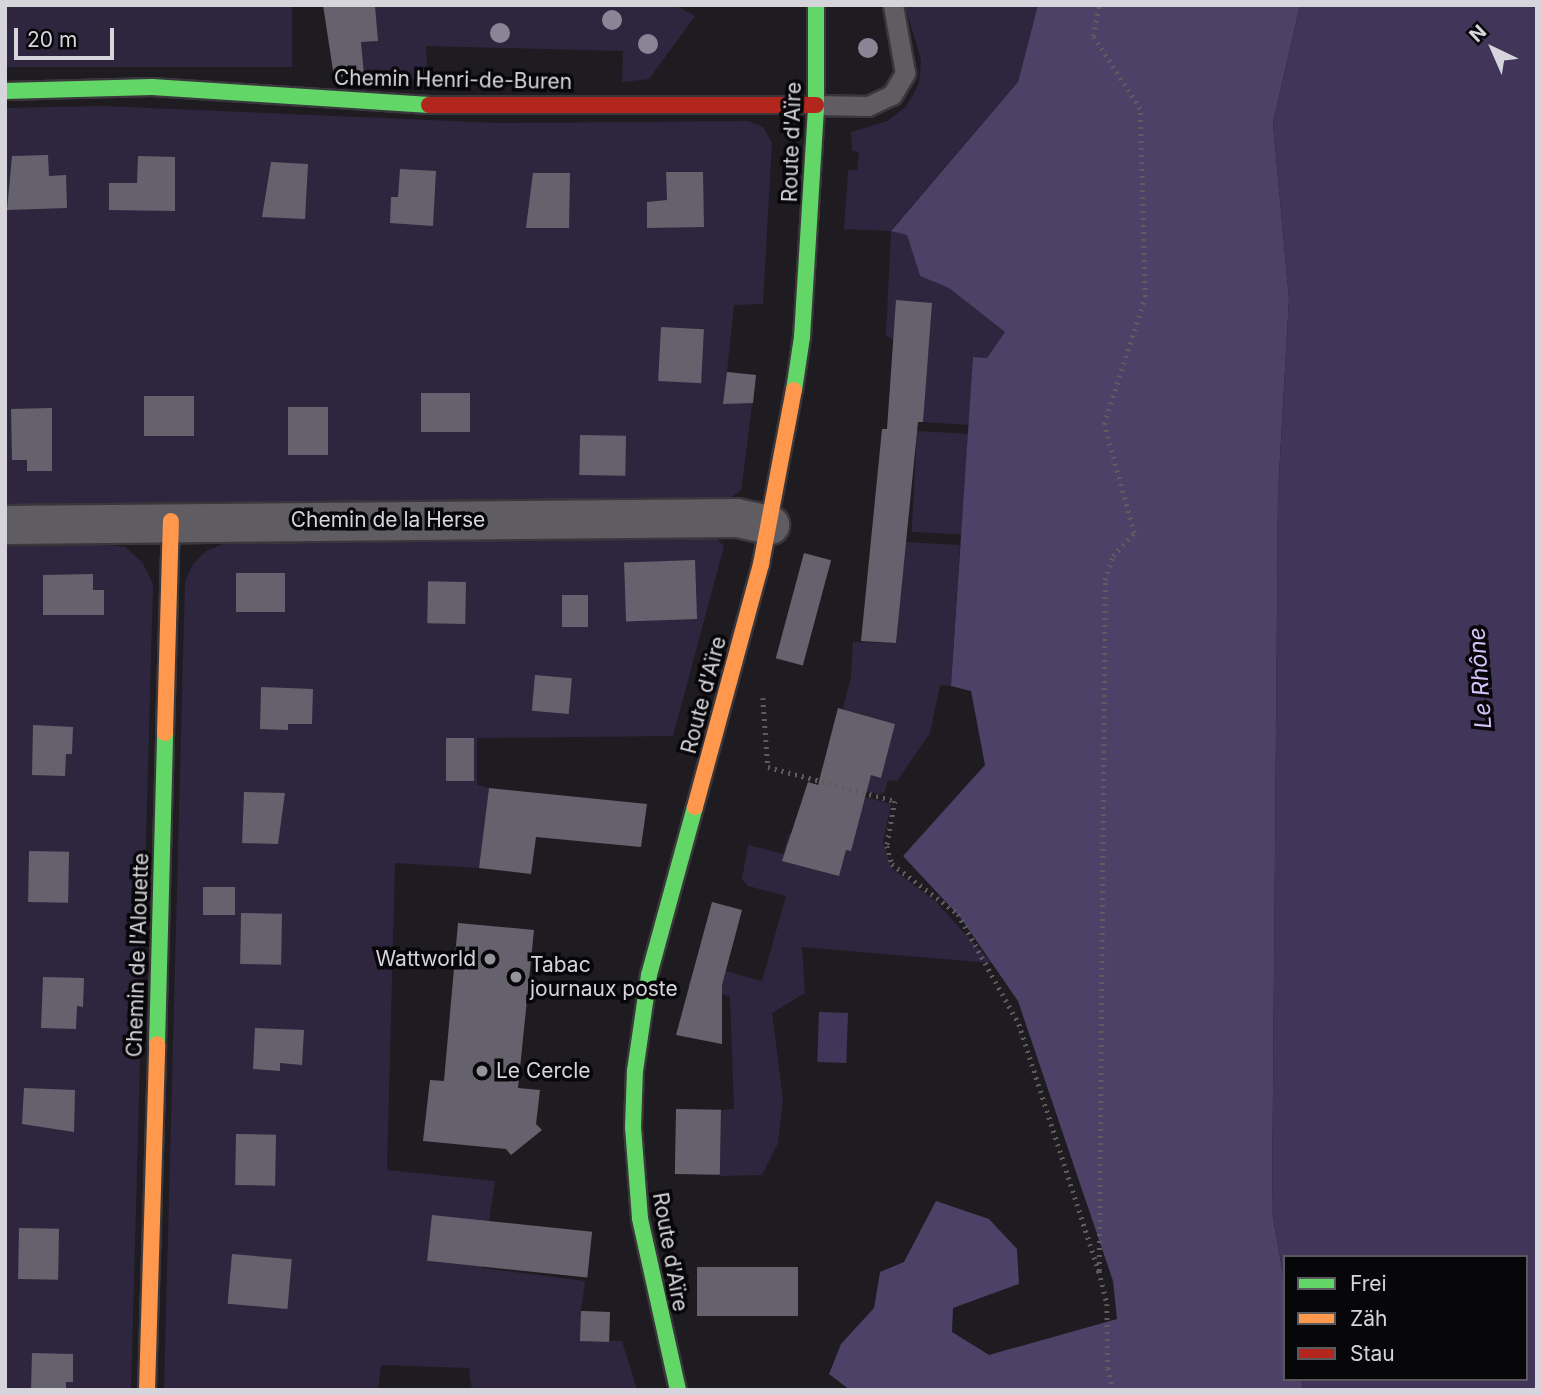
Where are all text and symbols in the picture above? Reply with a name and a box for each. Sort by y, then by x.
scale bar [18,14,117,58]
north arrow [1458,14,1528,84]
text: N [1465,20,1491,47]
text: 20 m [27,27,77,52]
street label: Chemin Henri-de-Buren [334,65,572,95]
street label: Route d'Aïre [777,81,807,203]
street label: Chemin de la Herse [291,507,485,533]
water label: Le Rhône [1463,626,1497,730]
street label: Route d'Aïre [676,633,732,757]
street label: Chemin de l'Alouette [122,852,154,1058]
place label: Wattworld [375,946,476,972]
marker: Wattworld [482,951,498,967]
place label: Tabac journaux poste [530,952,678,1002]
marker: Tabac journaux poste [508,969,524,985]
place label: Le Cercle [496,1058,590,1084]
marker: Le Cercle [474,1063,490,1079]
street label: Route d'Aïre [647,1190,693,1314]
legend [1283,1255,1528,1381]
text: Frei [1350,1271,1387,1296]
text: Zäh [1350,1306,1387,1331]
text: Stau [1350,1341,1395,1366]

